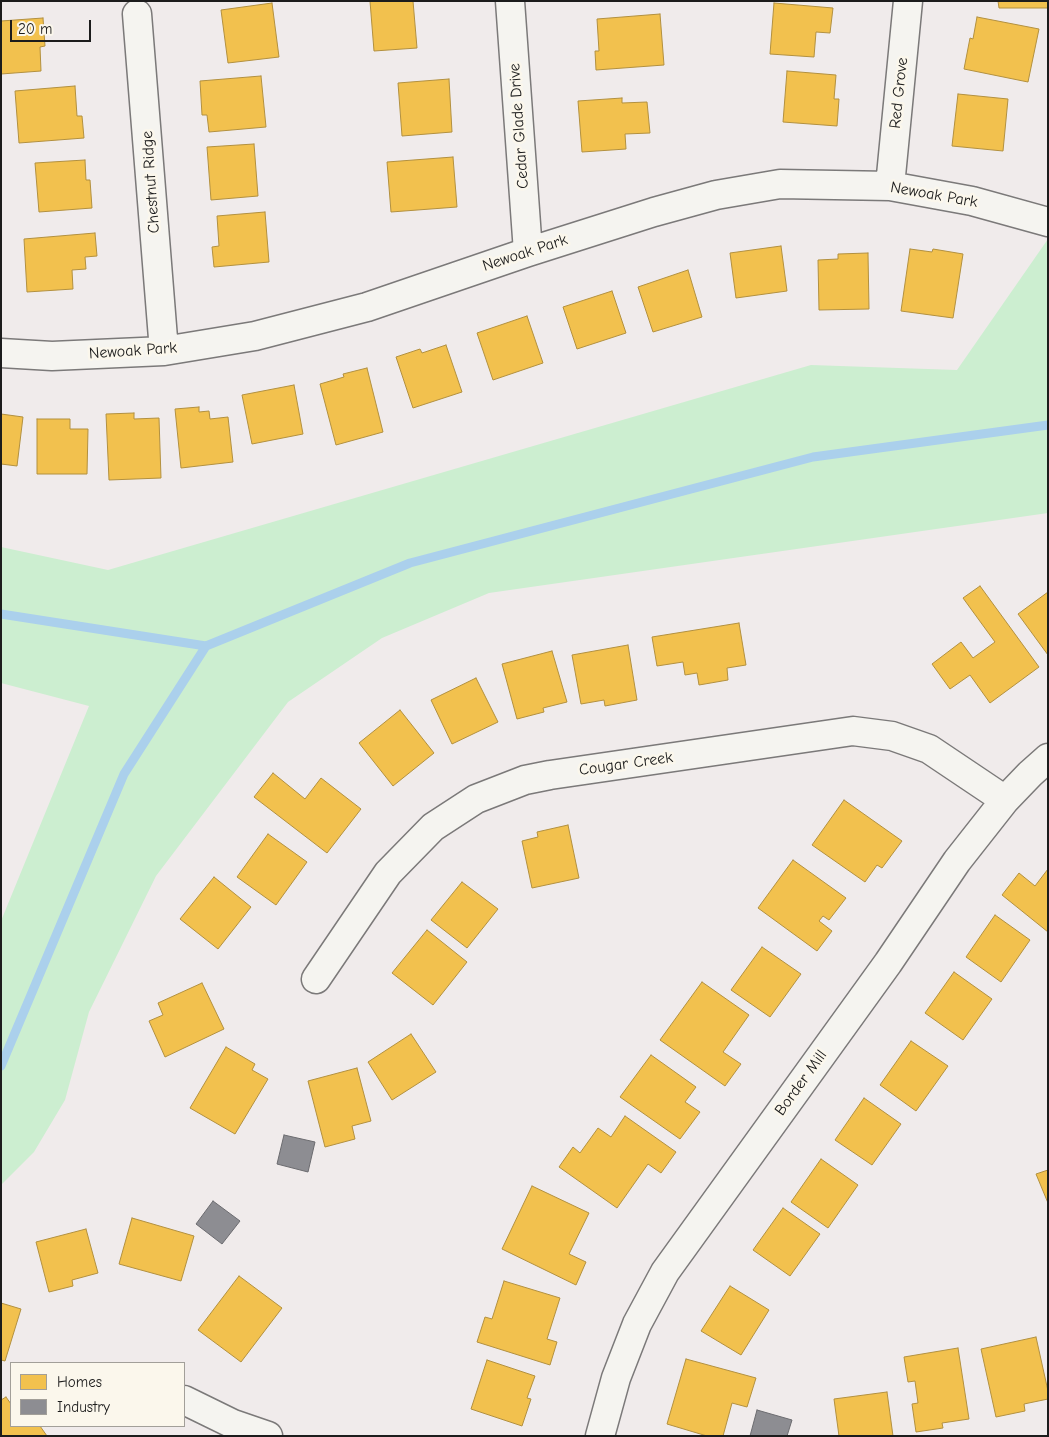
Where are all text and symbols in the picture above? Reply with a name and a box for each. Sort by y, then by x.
scale bar [12,10,94,42]
text: 20 m [18,20,52,38]
street label: Red Grove [886,56,912,130]
street label: Cedar Glade Drive [505,63,533,189]
street label: Chestnut Ridge [138,130,164,234]
street label: Newoak Park [889,178,979,212]
street label: Newoak Park [480,230,570,276]
street label: Newoak Park [88,338,178,364]
street label: Cougar Creek [578,748,674,780]
street label: Border Mill [771,1046,831,1120]
legend [10,1362,185,1427]
text: Homes [57,1373,102,1391]
text: Industry [57,1398,110,1416]

